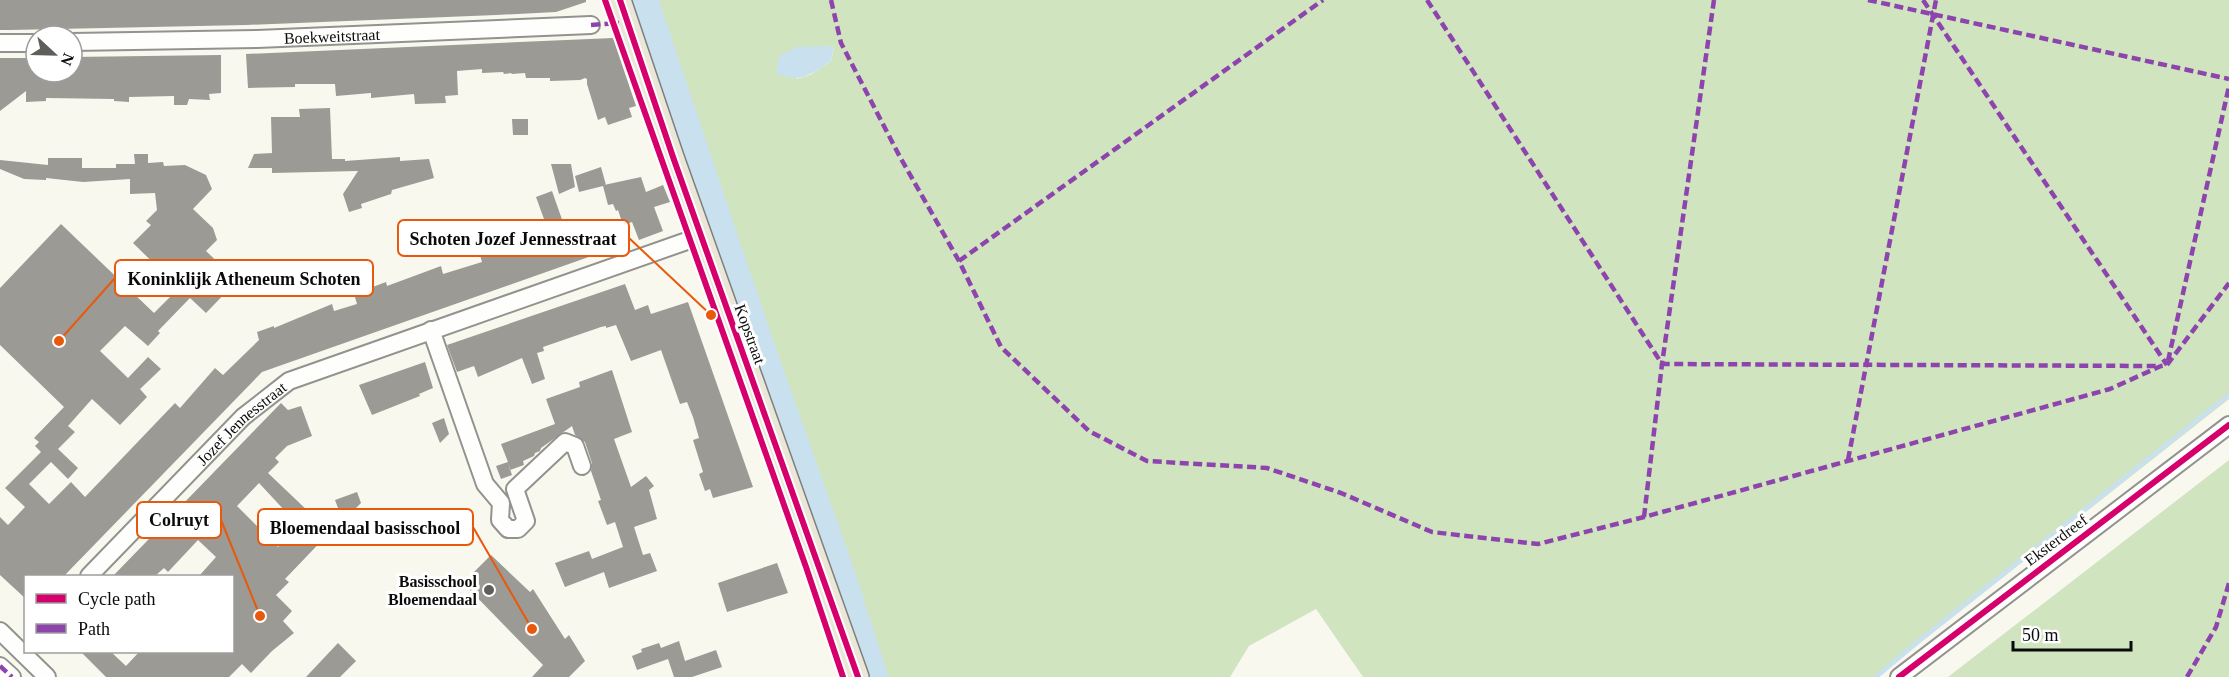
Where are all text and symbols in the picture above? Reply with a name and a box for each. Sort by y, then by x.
north arrow [24,24,84,84]
street label: Boekweitstraat [284,25,381,46]
text: N [57,51,77,68]
callout: Schoten Jozef Jennesstraat [398,220,629,256]
text: Schoten Jozef Jennesstraat [410,229,616,249]
callout: Koninklijk Atheneum Schoten [115,260,373,296]
text: Koninklijk Atheneum Schoten [127,269,361,289]
street label: Kopstraat [730,302,769,367]
street label: Jozef Jennesstraat [193,378,290,468]
callout: Colruyt [137,502,221,538]
callout: Bloemendaal basisschool [258,509,473,545]
text: Colruyt [149,510,209,530]
street label: Eksterdreef [2021,511,2091,569]
text: Bloemendaal basisschool [270,518,460,538]
place label: Basisschool Bloemendaal [388,573,478,608]
legend [24,575,234,653]
marker: Basisschool Bloemendaal [482,583,496,597]
text: Cycle path [78,589,155,609]
scale bar [2013,614,2132,652]
text: Path [78,619,110,639]
text: 50 m [2022,625,2059,645]

